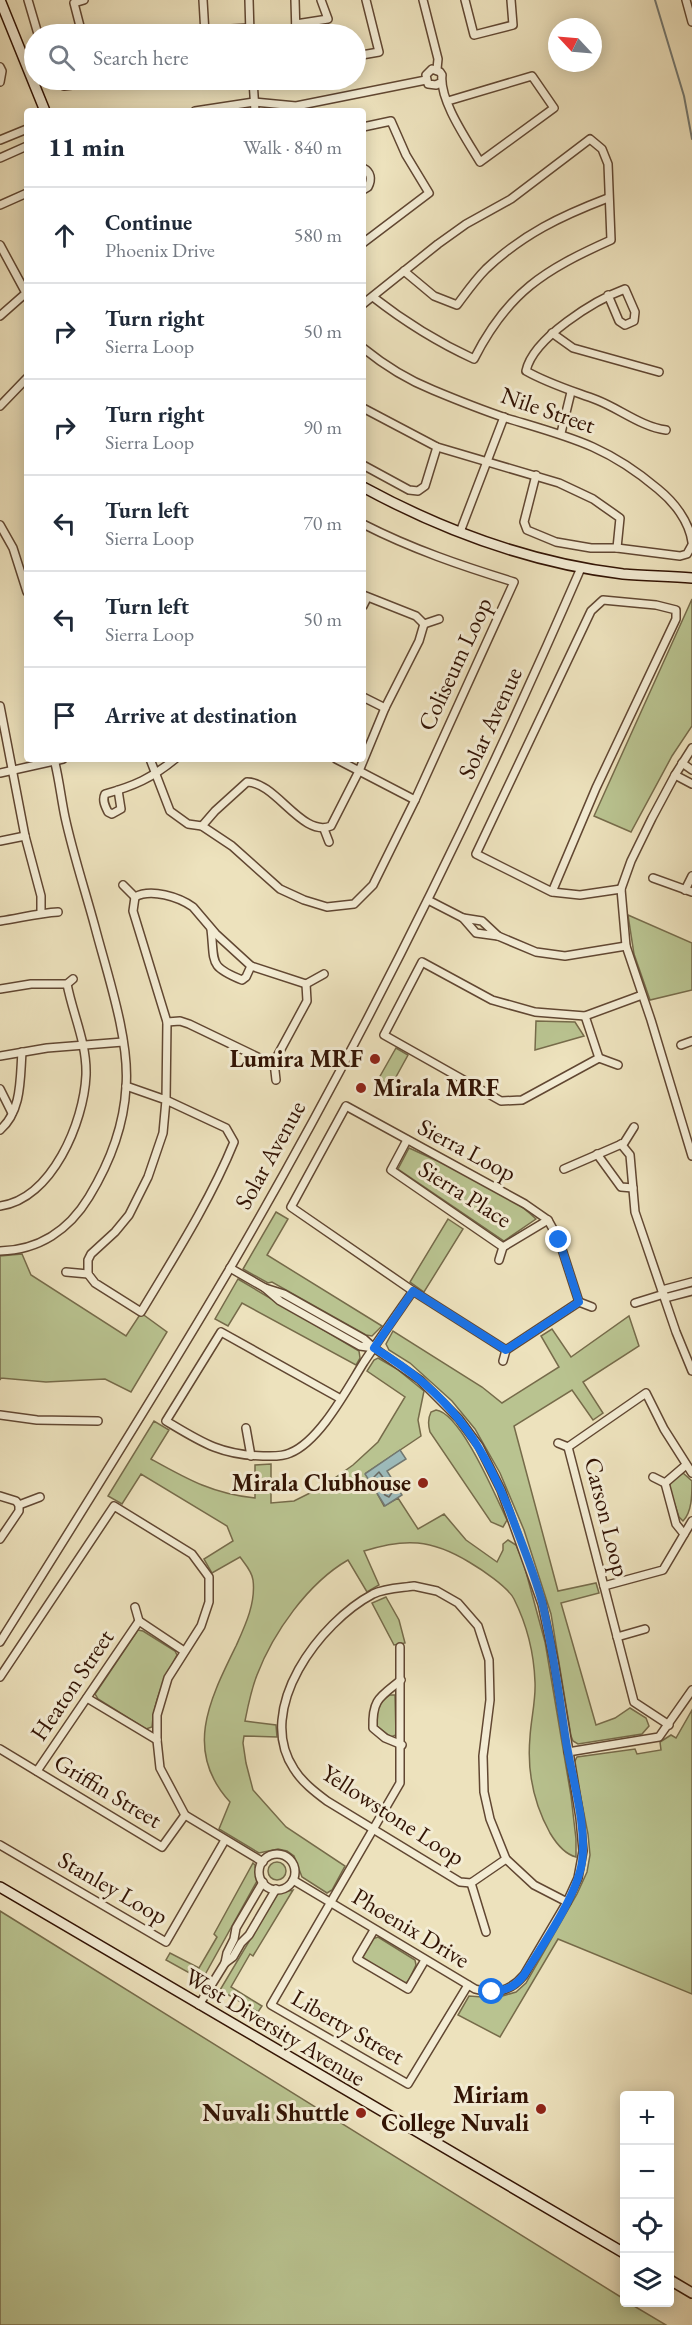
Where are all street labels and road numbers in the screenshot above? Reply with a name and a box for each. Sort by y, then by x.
street label: Nile Street [497,379,600,440]
street label: Coliseum Loop [410,592,499,735]
street label: Solar Avenue [450,662,529,784]
street label: Solar Avenue [227,1095,312,1215]
street label: Sierra Loop [413,1111,522,1188]
street label: Sierra Place [413,1153,518,1234]
street label: Carson Loop [578,1454,637,1580]
street label: Heaton Street [23,1623,120,1746]
street label: Griffin Street [49,1746,168,1835]
street label: Yellowstone Loop [316,1757,471,1872]
street label: Stanley Loop [53,1844,174,1931]
street label: Phoenix Drive [347,1880,476,1975]
street label: West Diversity Avenue [179,1960,371,2093]
street label: Liberty Street [286,1982,411,2072]

